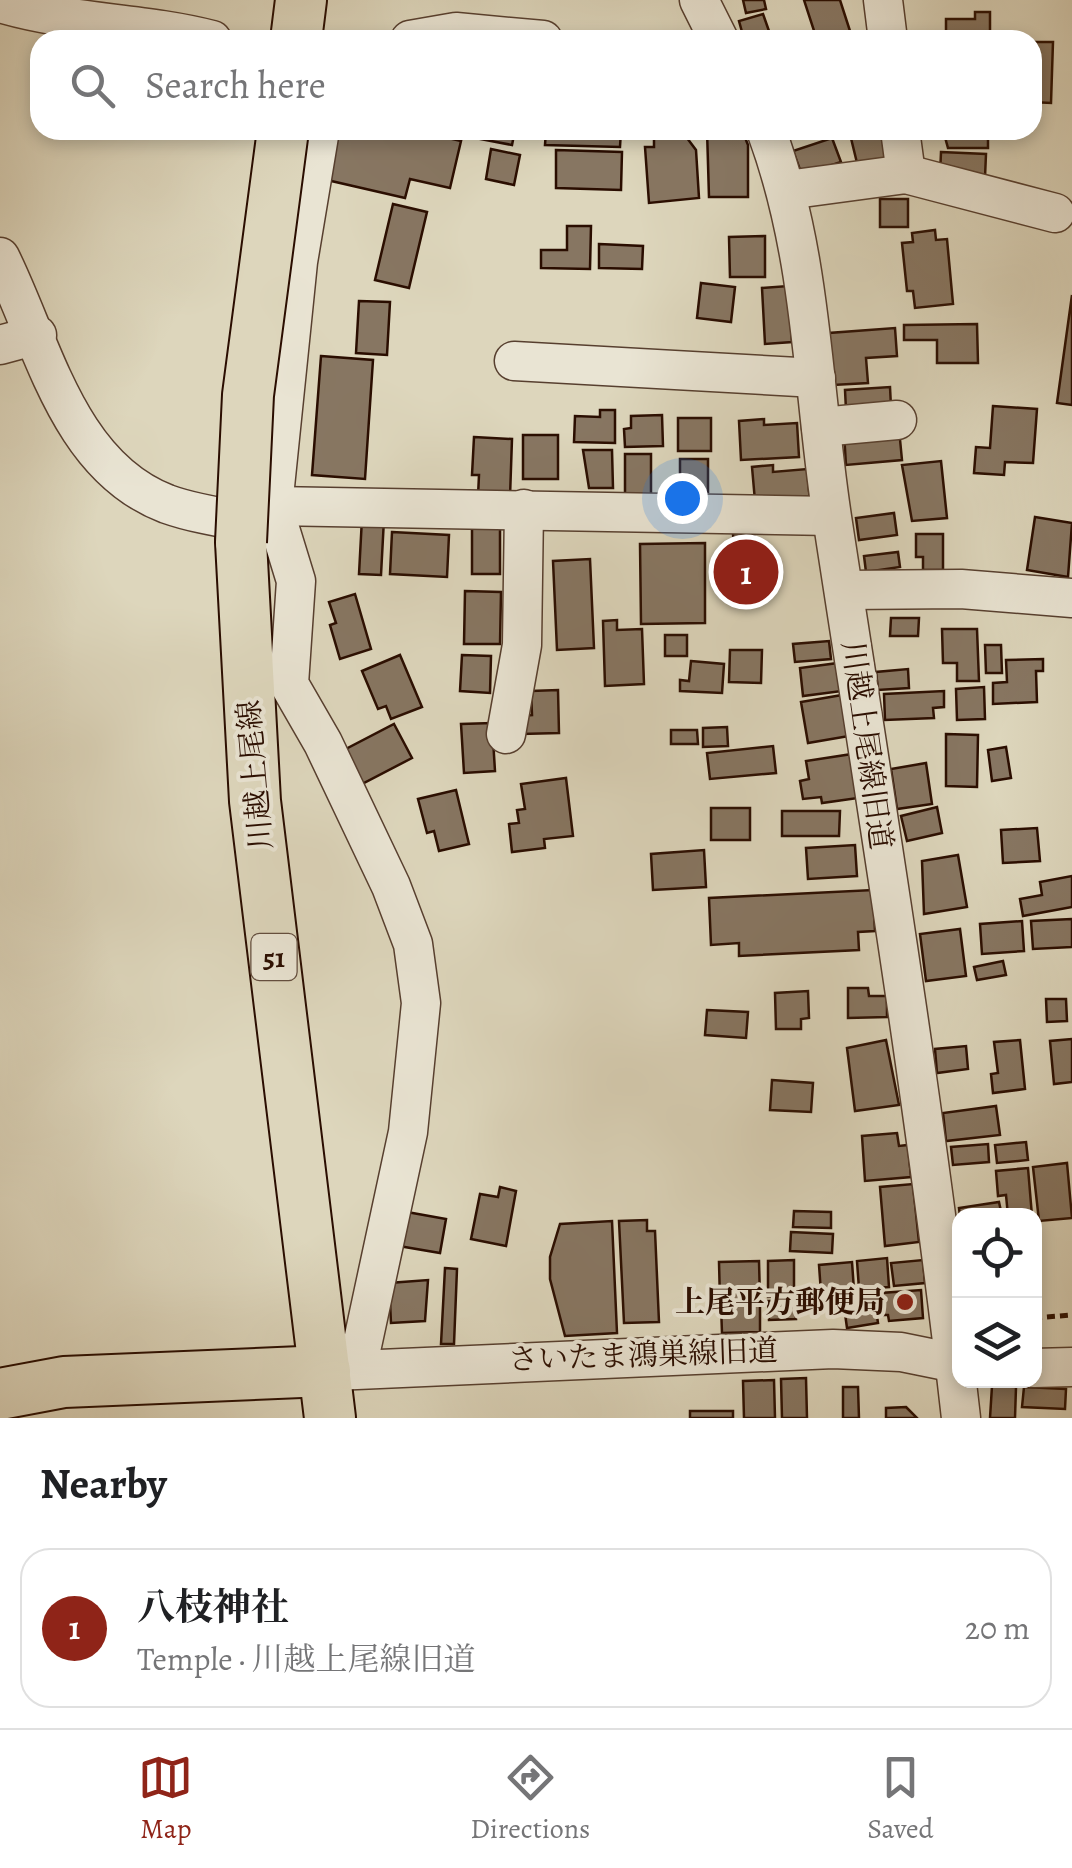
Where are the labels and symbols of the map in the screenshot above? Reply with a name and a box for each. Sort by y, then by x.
your location [657,473,708,524]
pin: 1 [714,534,778,610]
street label: 川越上尾線旧道 [833,638,901,852]
street label: 川越上尾線 [229,699,281,851]
road number: 51 [252,934,296,980]
place label: 上尾平方郵便局 [675,1282,885,1322]
marker: 上尾平方郵便局 [894,1291,916,1313]
street label: さいたま鴻巣線旧道 [507,1330,779,1380]

